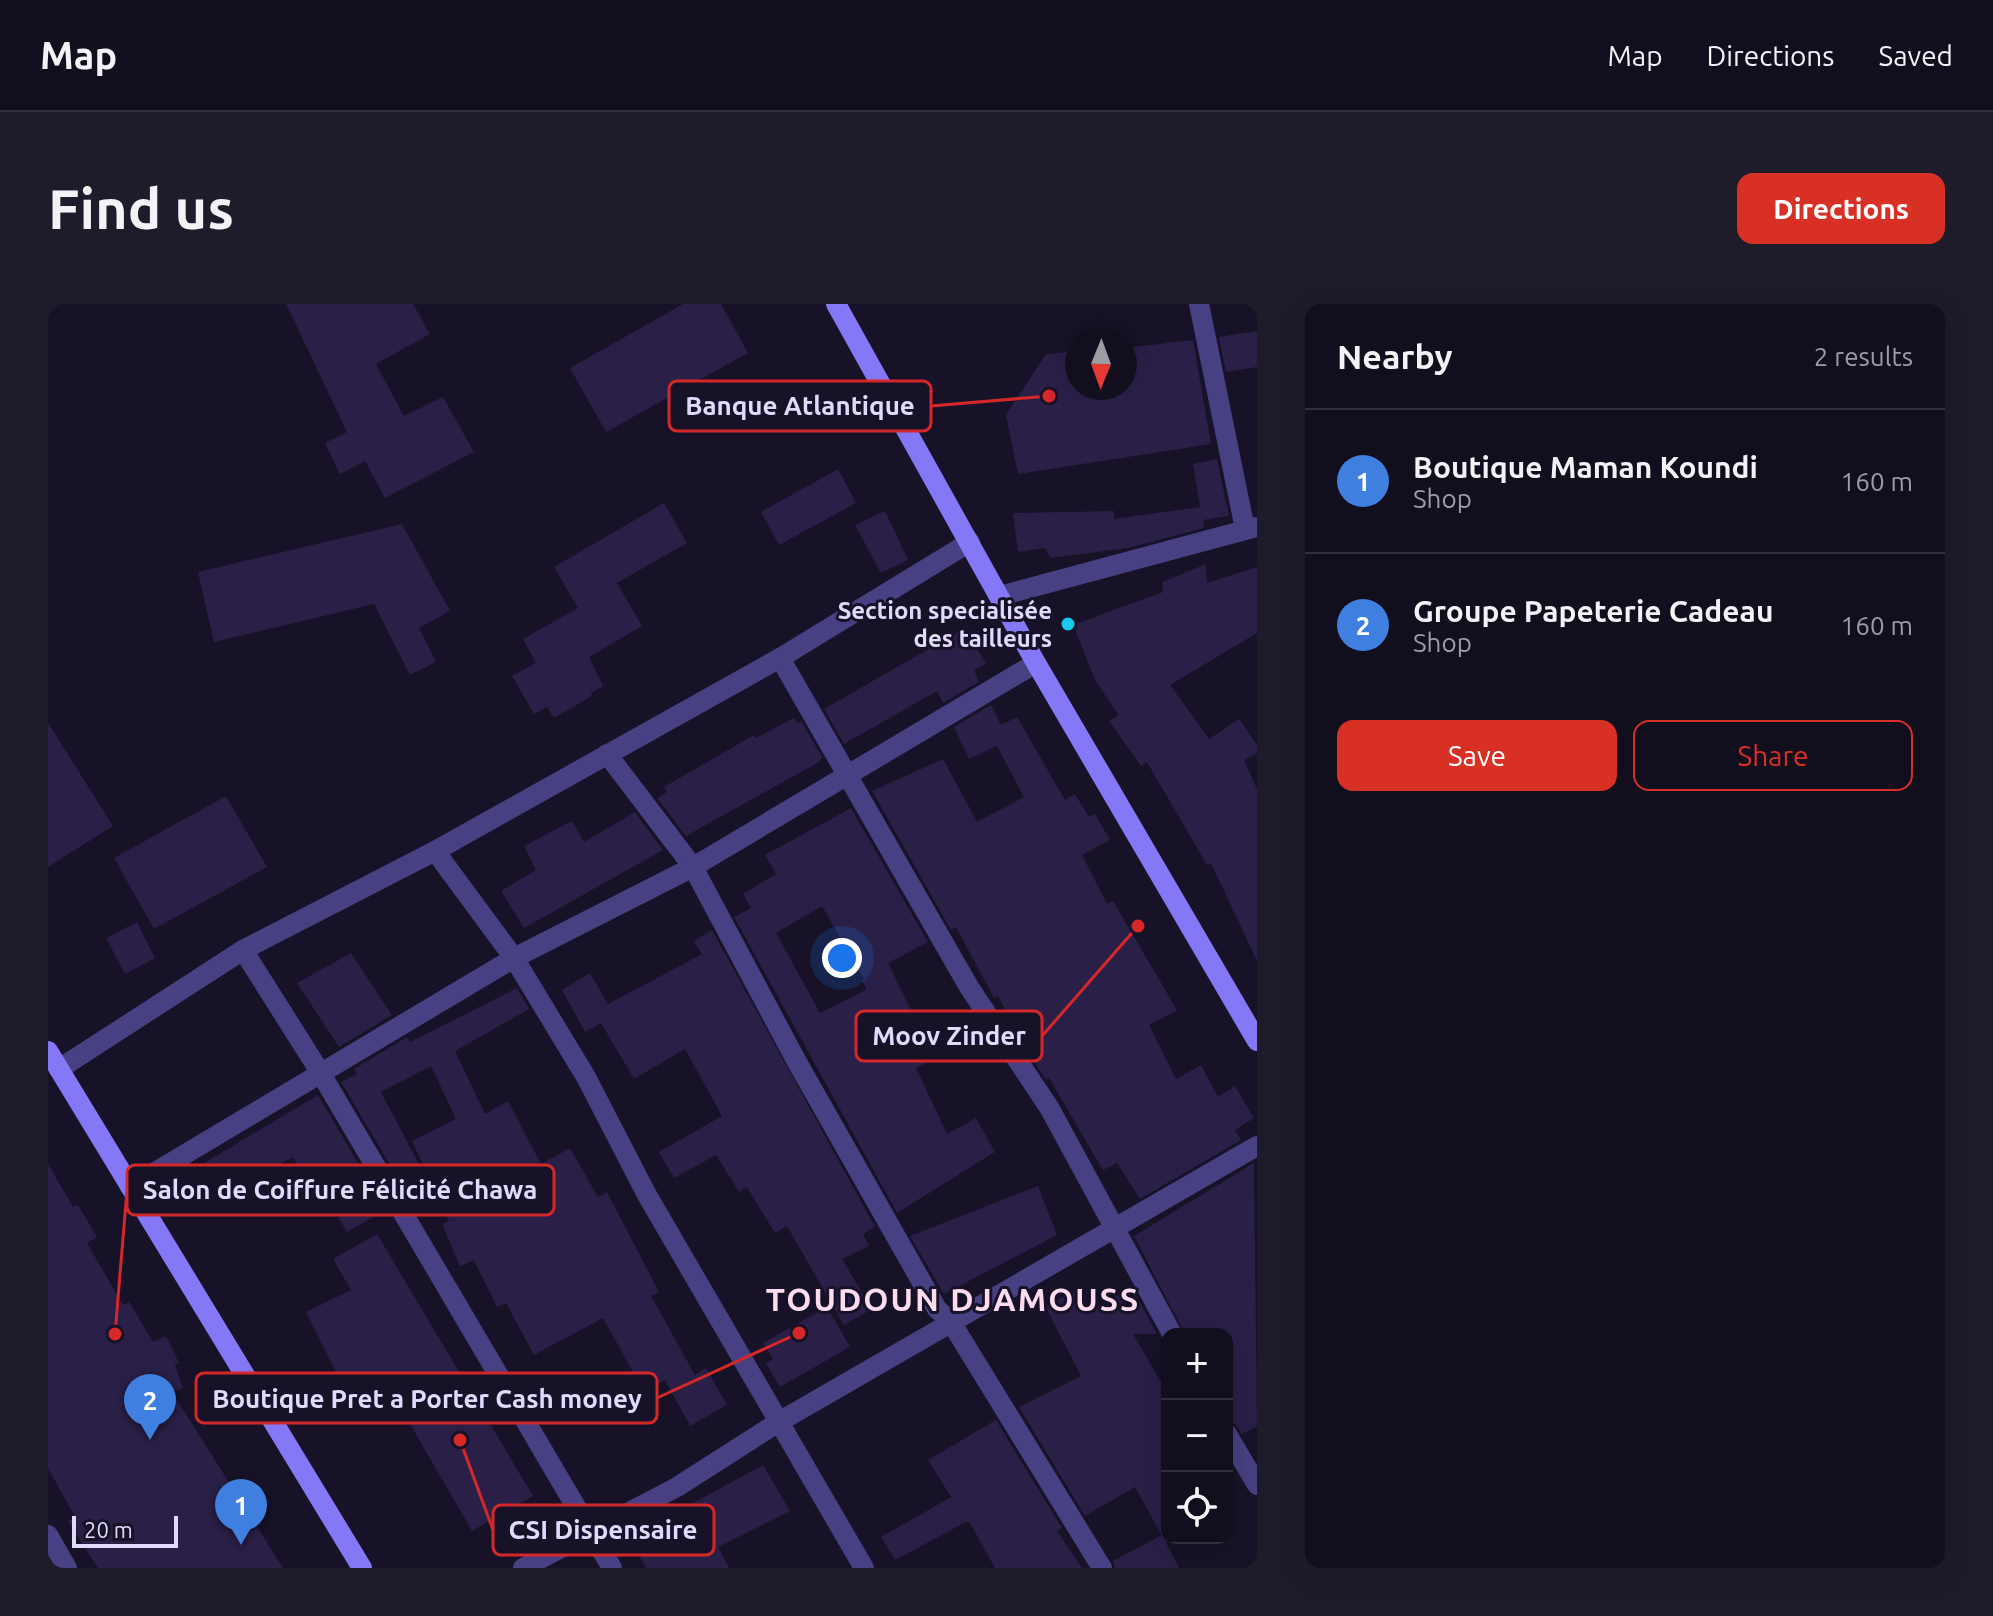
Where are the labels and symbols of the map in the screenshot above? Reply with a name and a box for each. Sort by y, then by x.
north arrow [1065,328,1137,400]
callout: Banque Atlantique [669,381,931,431]
text: Banque Atlantique [685,391,915,420]
place label: Section specialisée des tailleurs [838,597,1052,652]
marker: Section specialisée des tailleurs [1059,615,1077,633]
your location [822,938,862,978]
callout: Moov Zinder [856,1011,1042,1061]
text: Moov Zinder [872,1021,1026,1050]
callout: Salon de Coiffure Félicité Chawa [127,1165,554,1215]
text: Salon de Coiffure Félicité Chawa [143,1175,537,1204]
district label: TOUDOUN DJAMOUSS [766,1281,1140,1317]
callout: Boutique Pret a Porter Cash money [196,1373,657,1423]
pin: 2 [124,1374,176,1440]
text: Boutique Pret a Porter Cash money [212,1384,642,1413]
pin: 1 [215,1479,267,1545]
callout: CSI Dispensaire [493,1505,714,1555]
scale bar [72,1512,178,1548]
text: CSI Dispensaire [508,1515,698,1544]

